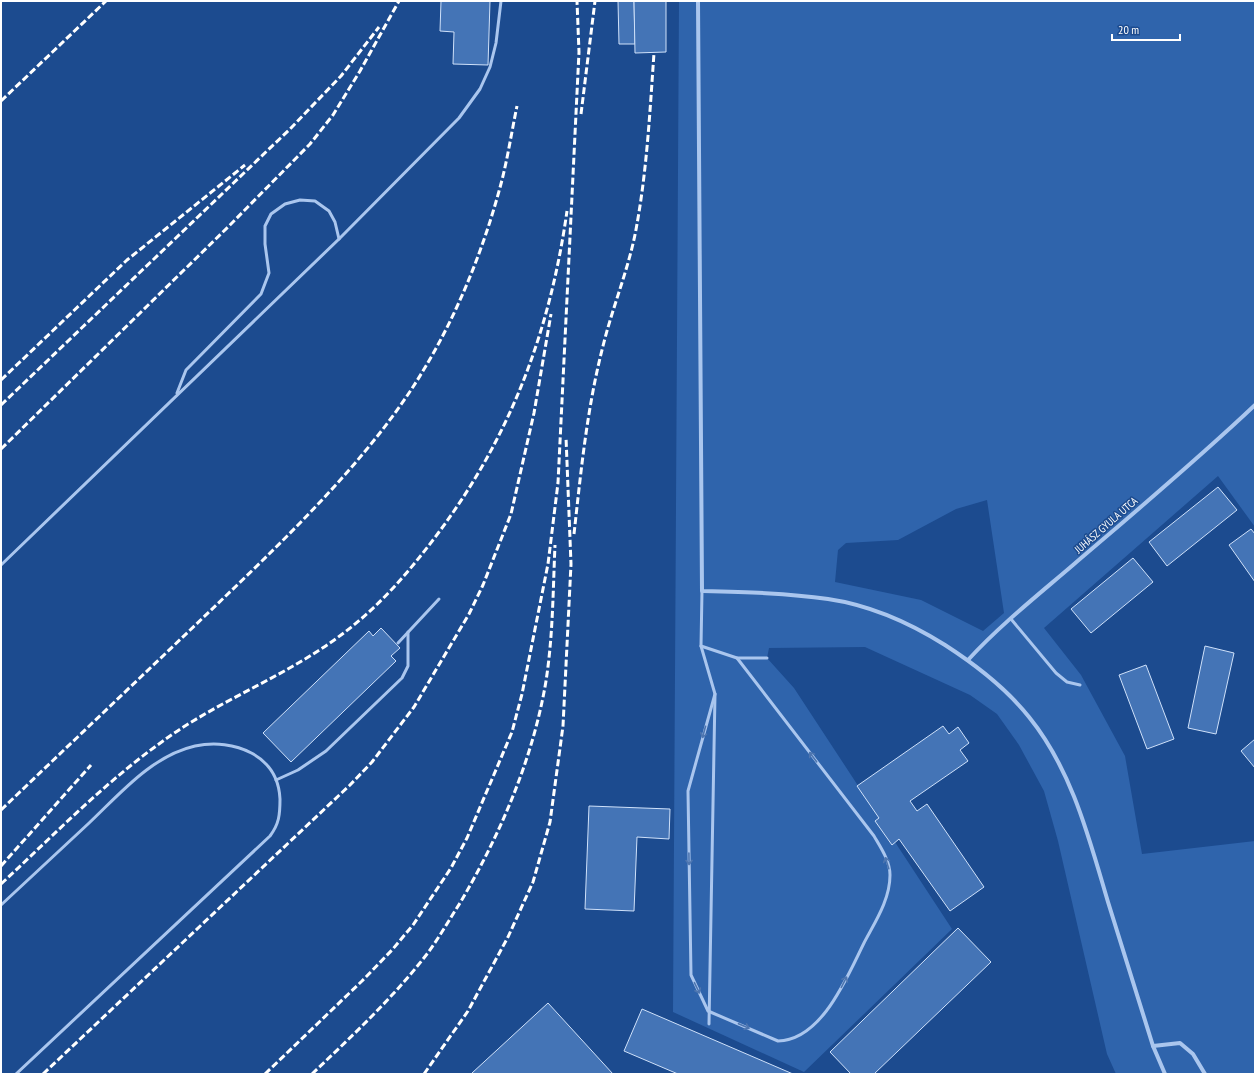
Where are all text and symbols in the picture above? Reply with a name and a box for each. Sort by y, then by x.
scale bar [1112,16,1180,42]
text: 20 m [1118,22,1139,37]
street label: JUHÁSZ GYULA UTCA [1071,493,1141,557]
one-way arrow [700,725,708,738]
one-way arrow [809,752,817,763]
one-way arrow [685,852,693,865]
one-way arrow [883,857,890,870]
one-way arrow [841,976,848,988]
one-way arrow [694,982,701,994]
one-way arrow [737,1023,749,1031]

